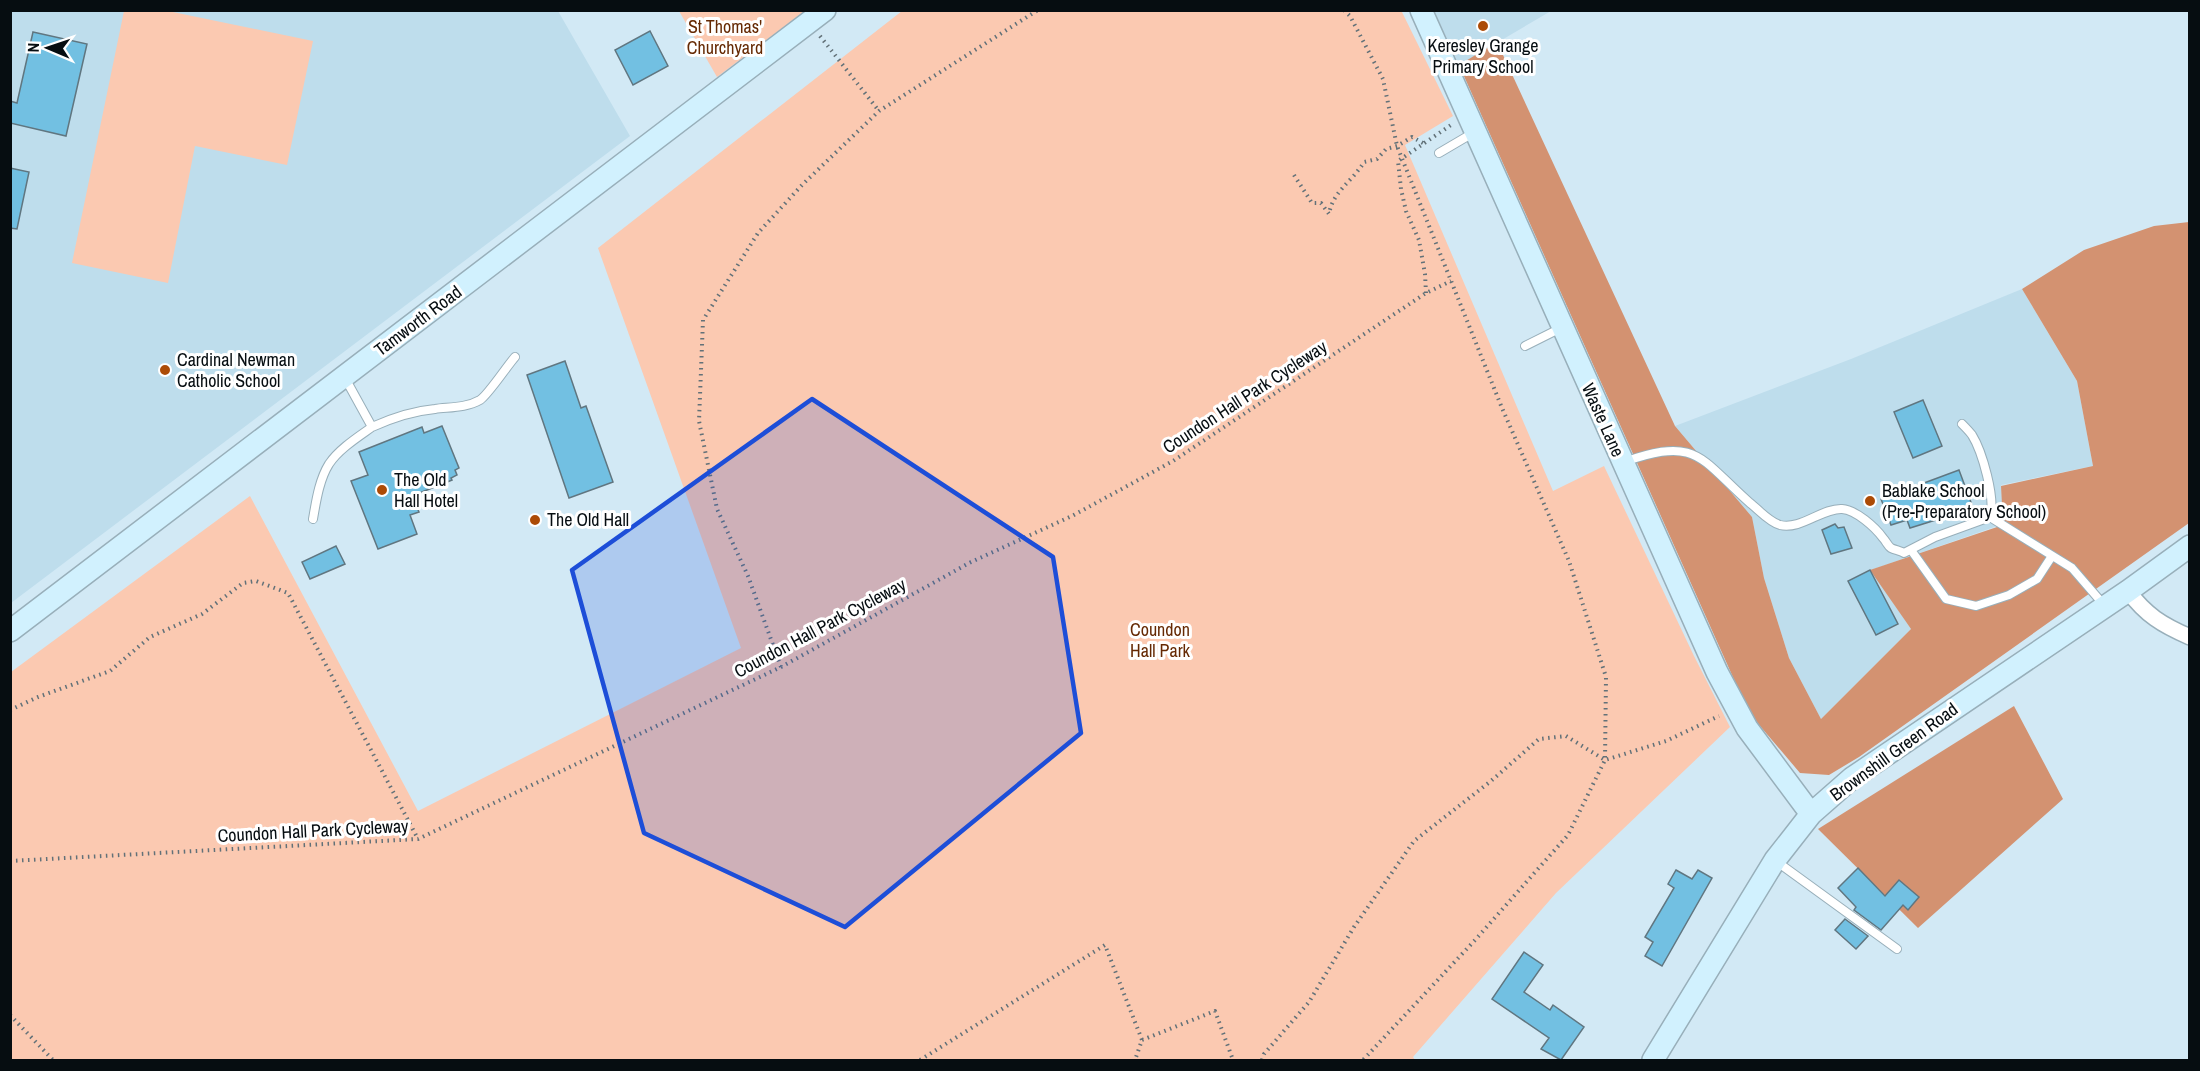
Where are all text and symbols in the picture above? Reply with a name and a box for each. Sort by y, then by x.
park label: St Thomas' Churchyard [687,14,763,60]
north arrow [18,18,78,78]
marker: Keresley Grange Primary School [1476,19,1490,33]
place label: Keresley Grange Primary School [1428,33,1538,79]
text: N [22,42,44,53]
street label: Tamworth Road [369,279,467,362]
street label: Coundon Hall Park Cycleway [1158,334,1332,459]
place label: Cardinal Newman Catholic School [177,347,295,393]
marker: Cardinal Newman Catholic School [158,363,172,377]
street label: Waste Lane [1576,379,1631,461]
place label: The Old Hall Hotel [394,467,458,513]
place label: Bablake School (Pre-Preparatory School) [1882,478,2046,524]
marker: The Old Hall Hotel [375,483,389,497]
marker: Bablake School (Pre-Preparatory School) [1863,494,1877,508]
place label: The Old Hall [547,507,629,532]
marker: The Old Hall [528,513,542,527]
street label: Coundon Hall Park Cycleway [730,571,911,683]
park label: Coundon Hall Park [1130,617,1191,663]
street label: Brownshill Green Road [1825,697,1963,807]
street label: Coundon Hall Park Cycleway [217,813,410,848]

